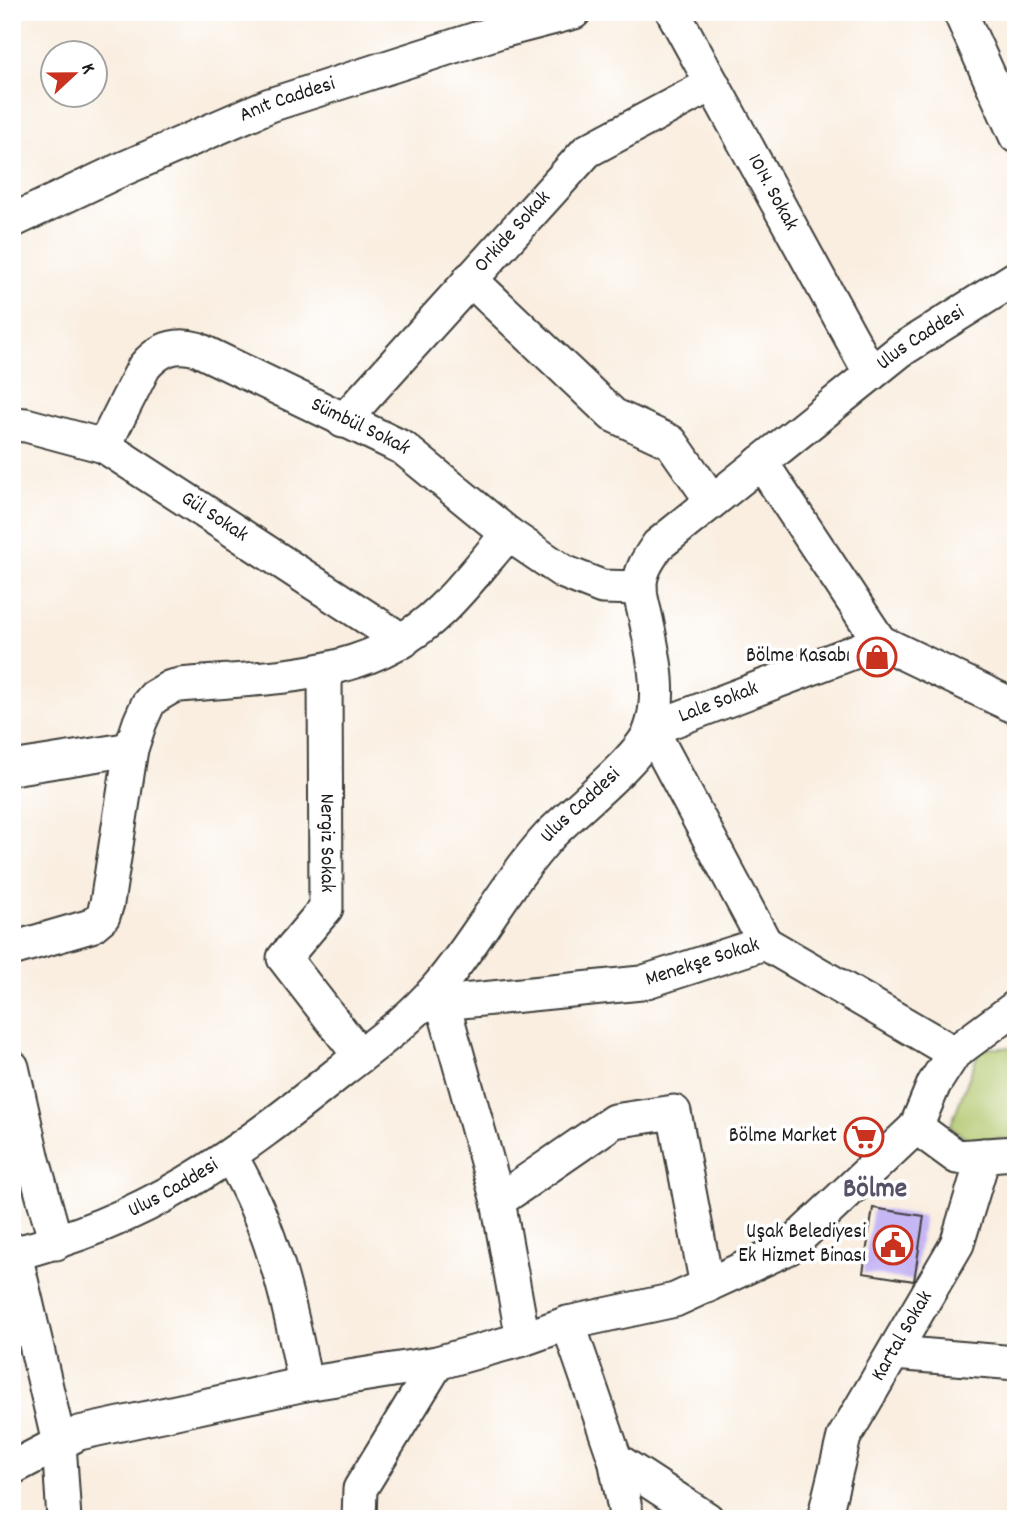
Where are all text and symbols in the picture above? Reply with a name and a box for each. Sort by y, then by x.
north arrow [38,38,108,108]
text: K [72,60,101,78]
street label: Anıt Caddesi [235,70,339,131]
street label: 1014. Sokak [739,149,805,237]
street label: Orkide Sokak [468,185,559,280]
street label: Ulus Caddesi [871,299,971,378]
street label: Sümbül Sokak [305,391,417,463]
street label: Gül Sokak [174,485,254,551]
shop icon: Bölme Kasabı [856,636,898,678]
place label: Bölme Kasabı [746,642,850,672]
street label: Lale Sokak [675,674,763,732]
street label: Ulus Caddesi [534,761,628,851]
street label: Nergiz Sokak [311,793,341,893]
street label: Menekşe Sokak [642,931,764,995]
supermarket icon: Bölme Market [843,1116,885,1158]
place label: Bölme Market [729,1122,837,1152]
street label: Ulus Caddesi [124,1151,225,1226]
district label: Bölme [843,1171,907,1211]
place label: Uşak Belediyesi Ek Hizmet Binası [738,1218,866,1272]
public building icon: Uşak Belediyesi Ek Hizmet Binası [872,1224,914,1266]
street label: Kartal Sokak [865,1285,941,1387]

